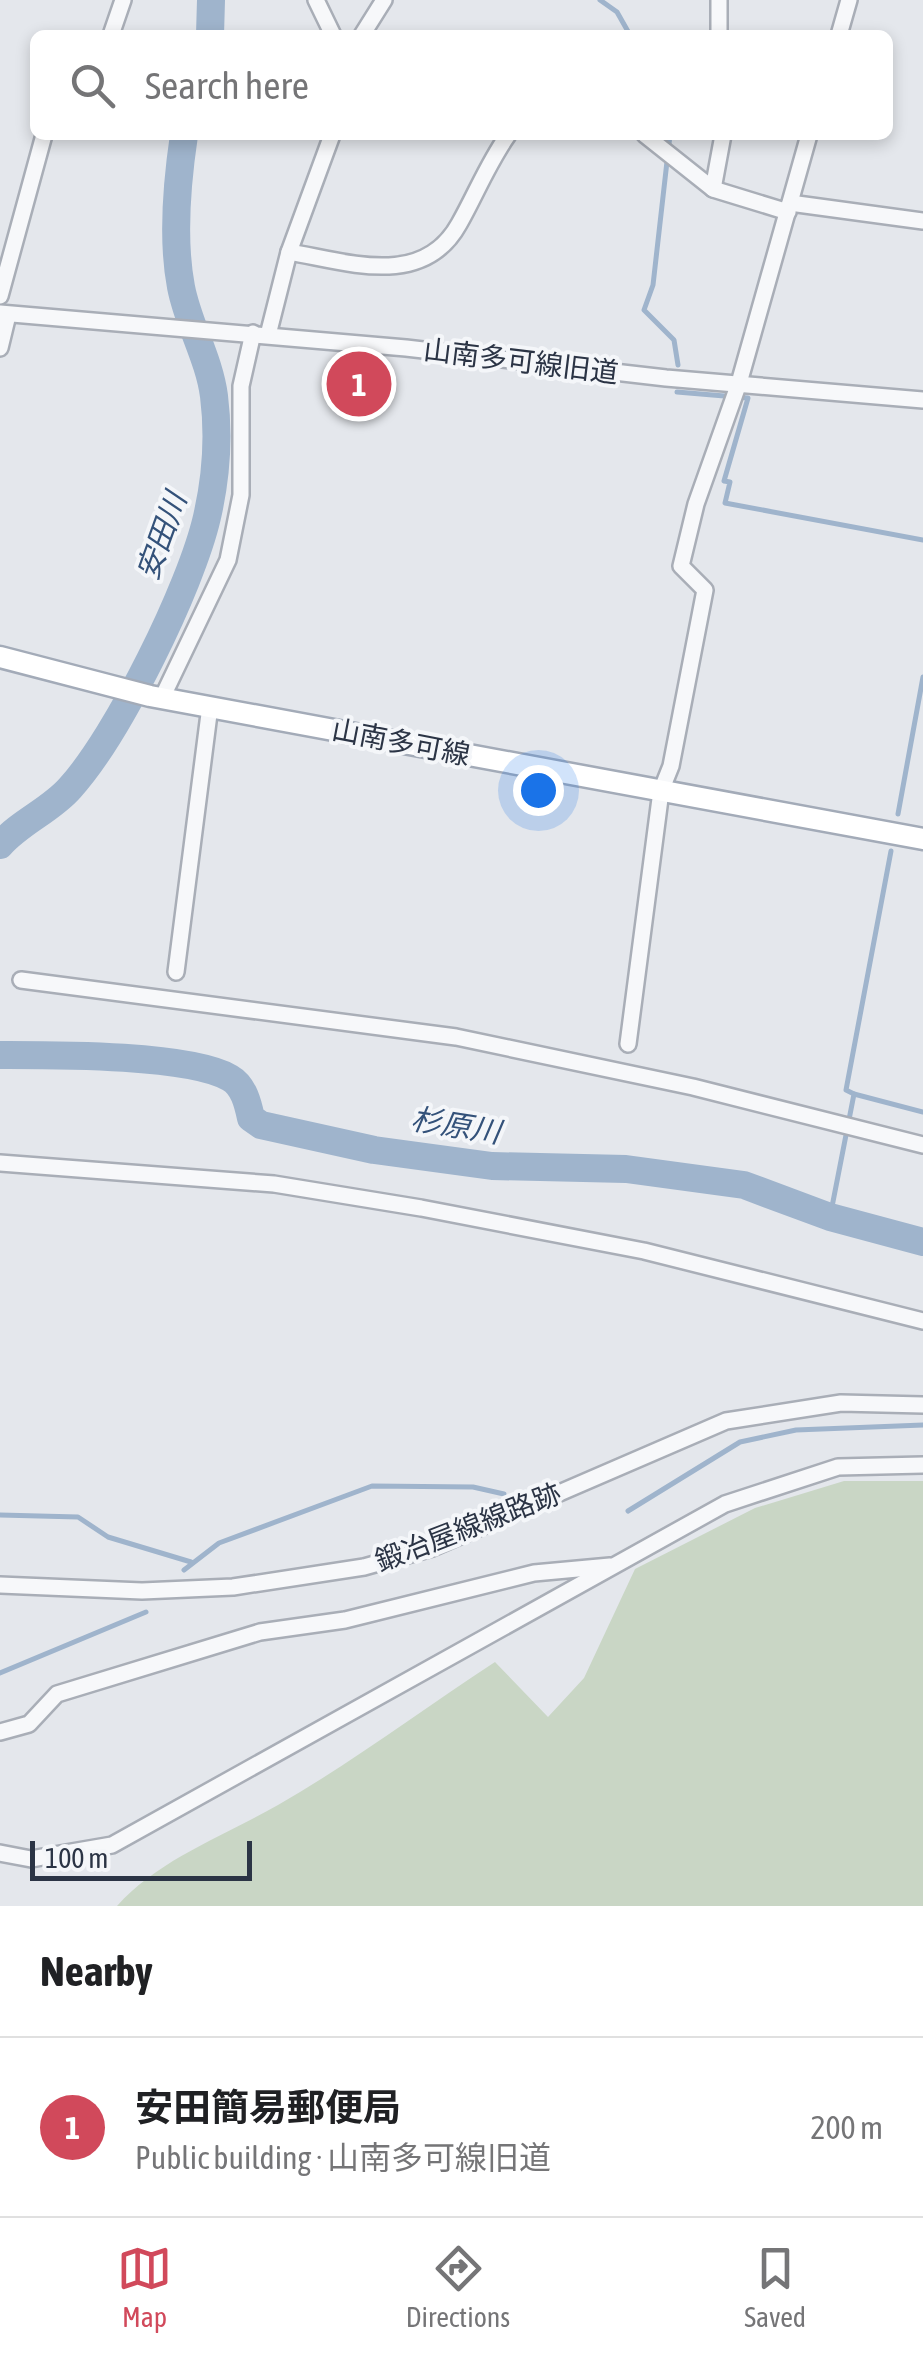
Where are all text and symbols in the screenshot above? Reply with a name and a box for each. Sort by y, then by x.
search box [30,30,893,140]
icon: search [65,58,120,113]
text: Search here [145,64,309,107]
street label: 山南多可線旧道 [422,333,620,389]
pin: 1 [326,346,392,422]
water label: 安田川 [130,485,193,584]
street label: 山南多可線 [329,713,473,771]
your location [513,765,564,816]
water label: 杉原川 [409,1101,506,1149]
street label: 鍛冶屋線線路跡 [371,1477,565,1577]
scale bar [30,1836,252,1880]
text: 100 m [45,1842,108,1874]
text: Nearby [40,1947,153,1995]
text: 安田簡易郵便局 [135,2086,401,2129]
text: 1 [65,2109,80,2146]
text: 200 m [810,2109,883,2146]
text: Public building · 山南多可線旧道 [135,2139,551,2176]
tab: Map [117,2241,172,2333]
tab: Directions [406,2241,510,2333]
tab: Saved [744,2241,806,2333]

